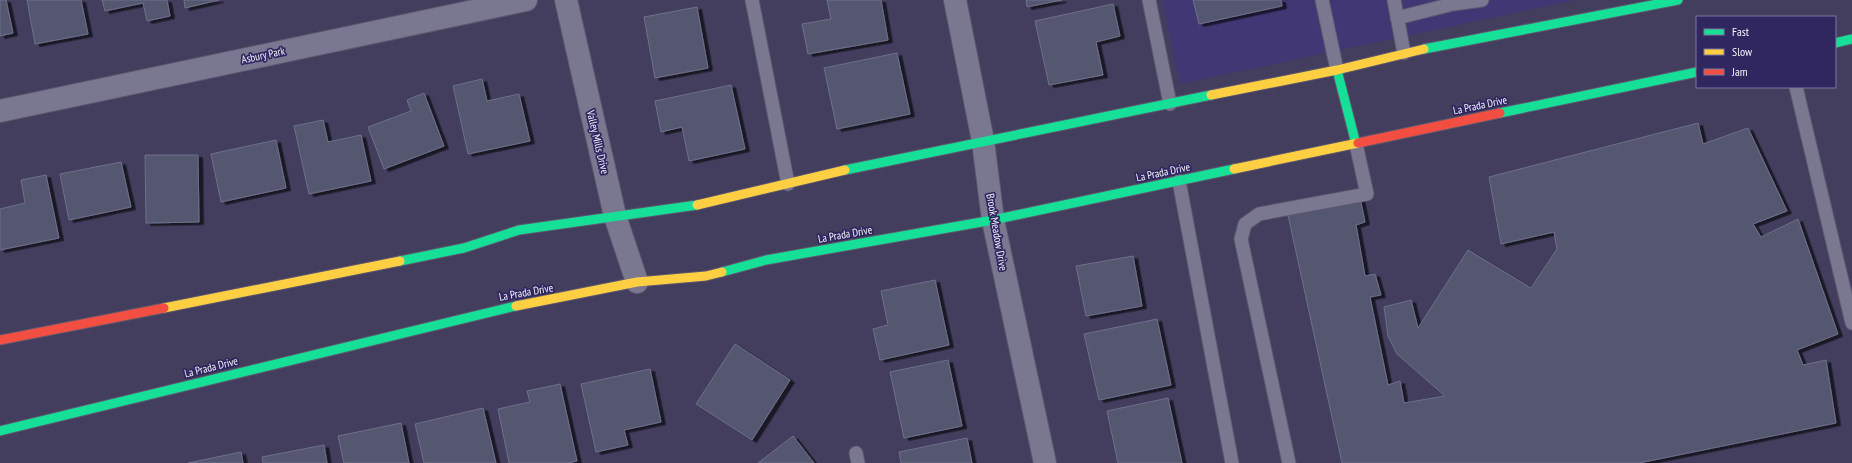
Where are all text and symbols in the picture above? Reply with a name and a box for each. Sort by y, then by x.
legend [1696,16,1836,88]
text: Fast [1732,24,1750,39]
street label: Asbury Park [240,43,287,66]
text: Slow [1732,44,1753,59]
text: Jam [1731,64,1748,79]
street label: La Prada Drive [1452,92,1509,118]
street label: Valley Mills Drive [584,108,612,176]
street label: La Prada Drive [1135,159,1192,185]
street label: Brook Meadow Drive [983,192,1011,272]
street label: La Prada Drive [817,222,874,246]
street label: La Prada Drive [498,280,555,304]
street label: La Prada Drive [183,353,240,380]

